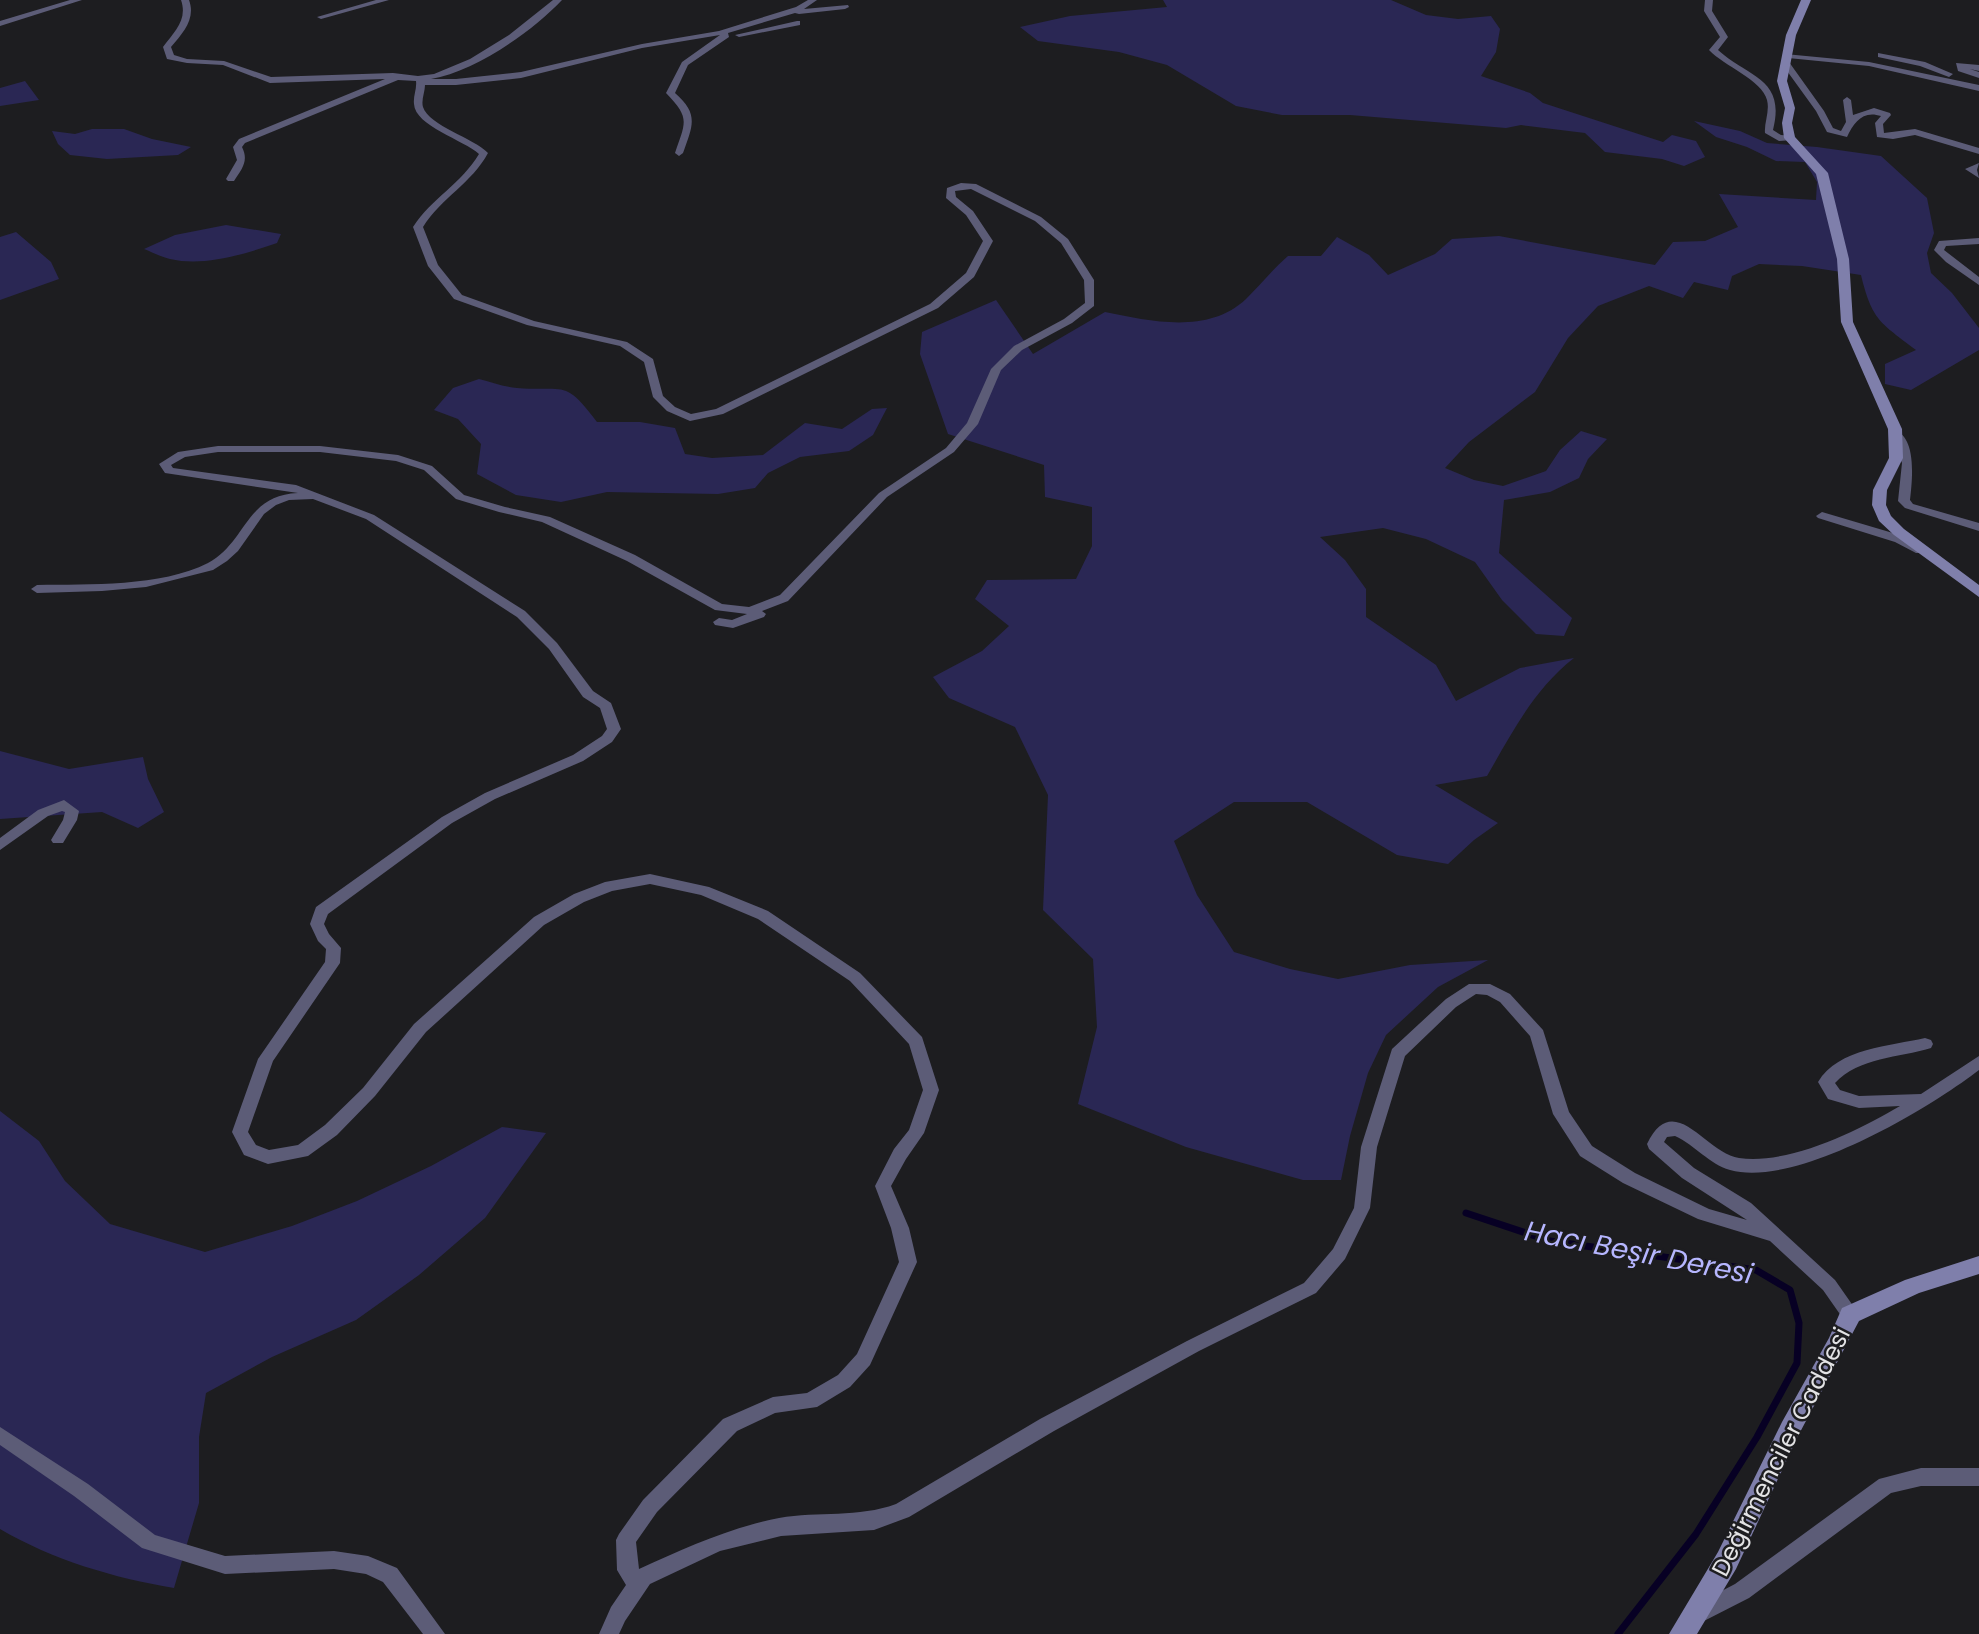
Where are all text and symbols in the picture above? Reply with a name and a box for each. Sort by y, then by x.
water label: Hacı Beşir Deresi [1521,1211,1757,1294]
street label: Değirmenciler Caddesi [1703,1322,1858,1582]

